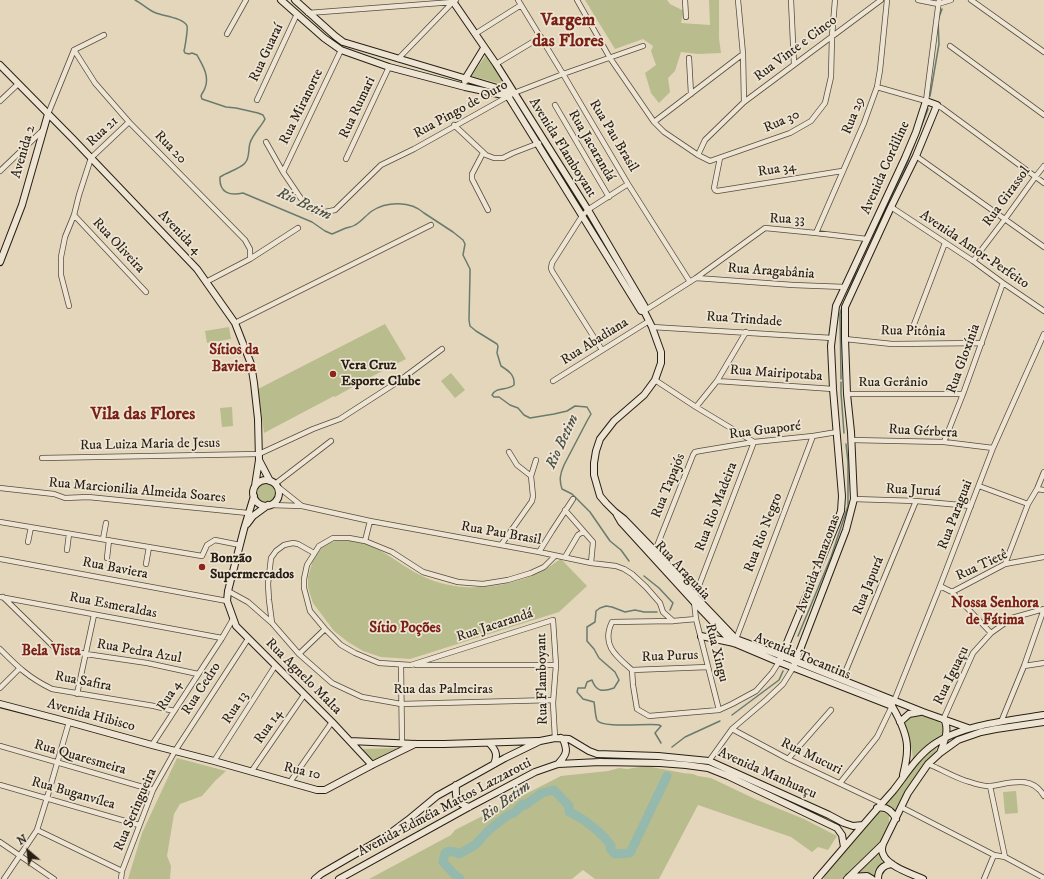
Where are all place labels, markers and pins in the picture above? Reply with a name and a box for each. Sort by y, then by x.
place label: Vera Cruz Esporte Clube [341,358,420,390]
marker: Vera Cruz Esporte Clube [328,369,338,379]
place label: Bonzão Supermercados [210,551,294,584]
marker: Bonzão Supermercados [197,562,207,572]

